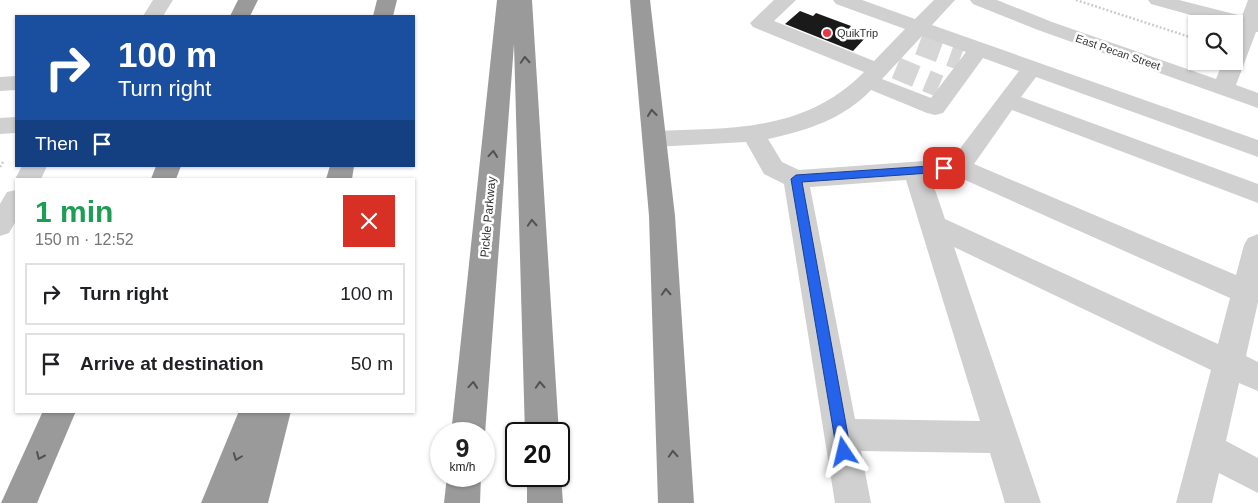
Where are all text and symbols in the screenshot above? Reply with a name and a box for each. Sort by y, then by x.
map controls [1188,15,1243,70]
button: search [1188,15,1243,70]
marker: QuikTrip [821,27,833,39]
place label: QuikTrip [837,27,878,39]
street label: East Pecan Street [1074,32,1162,72]
icon: right [35,35,100,100]
text: 100 m [118,35,217,74]
one-way arrow [519,56,530,64]
text: Turn right [118,76,211,101]
one-way arrow [647,108,658,116]
icon: arrive [88,130,116,158]
text: Then [35,133,78,154]
pin [923,147,965,189]
one-way arrow [487,149,498,157]
icon: arrive [930,154,958,182]
street label: Pickle Parkway [477,176,499,258]
text: 1 min [35,195,113,228]
button: close [343,195,395,247]
one-way arrow [527,218,538,226]
text: 150 m · 12:52 [35,231,134,248]
icon: right [37,280,65,308]
text: Turn right [80,283,168,304]
text: 100 m [340,283,393,304]
one-way arrow [661,288,671,296]
icon: arrive [37,350,65,378]
text: Arrive at destination [80,353,264,374]
text: 50 m [351,353,393,374]
one-way arrow [467,381,478,389]
one-way arrow [534,381,545,389]
speed limit sign: 20 [505,422,570,487]
position arrow [817,425,869,477]
text: 9 [456,434,469,462]
one-way arrow [668,450,679,458]
one-way arrow [36,451,47,460]
one-way arrow [233,452,243,461]
text: km/h [449,460,476,474]

